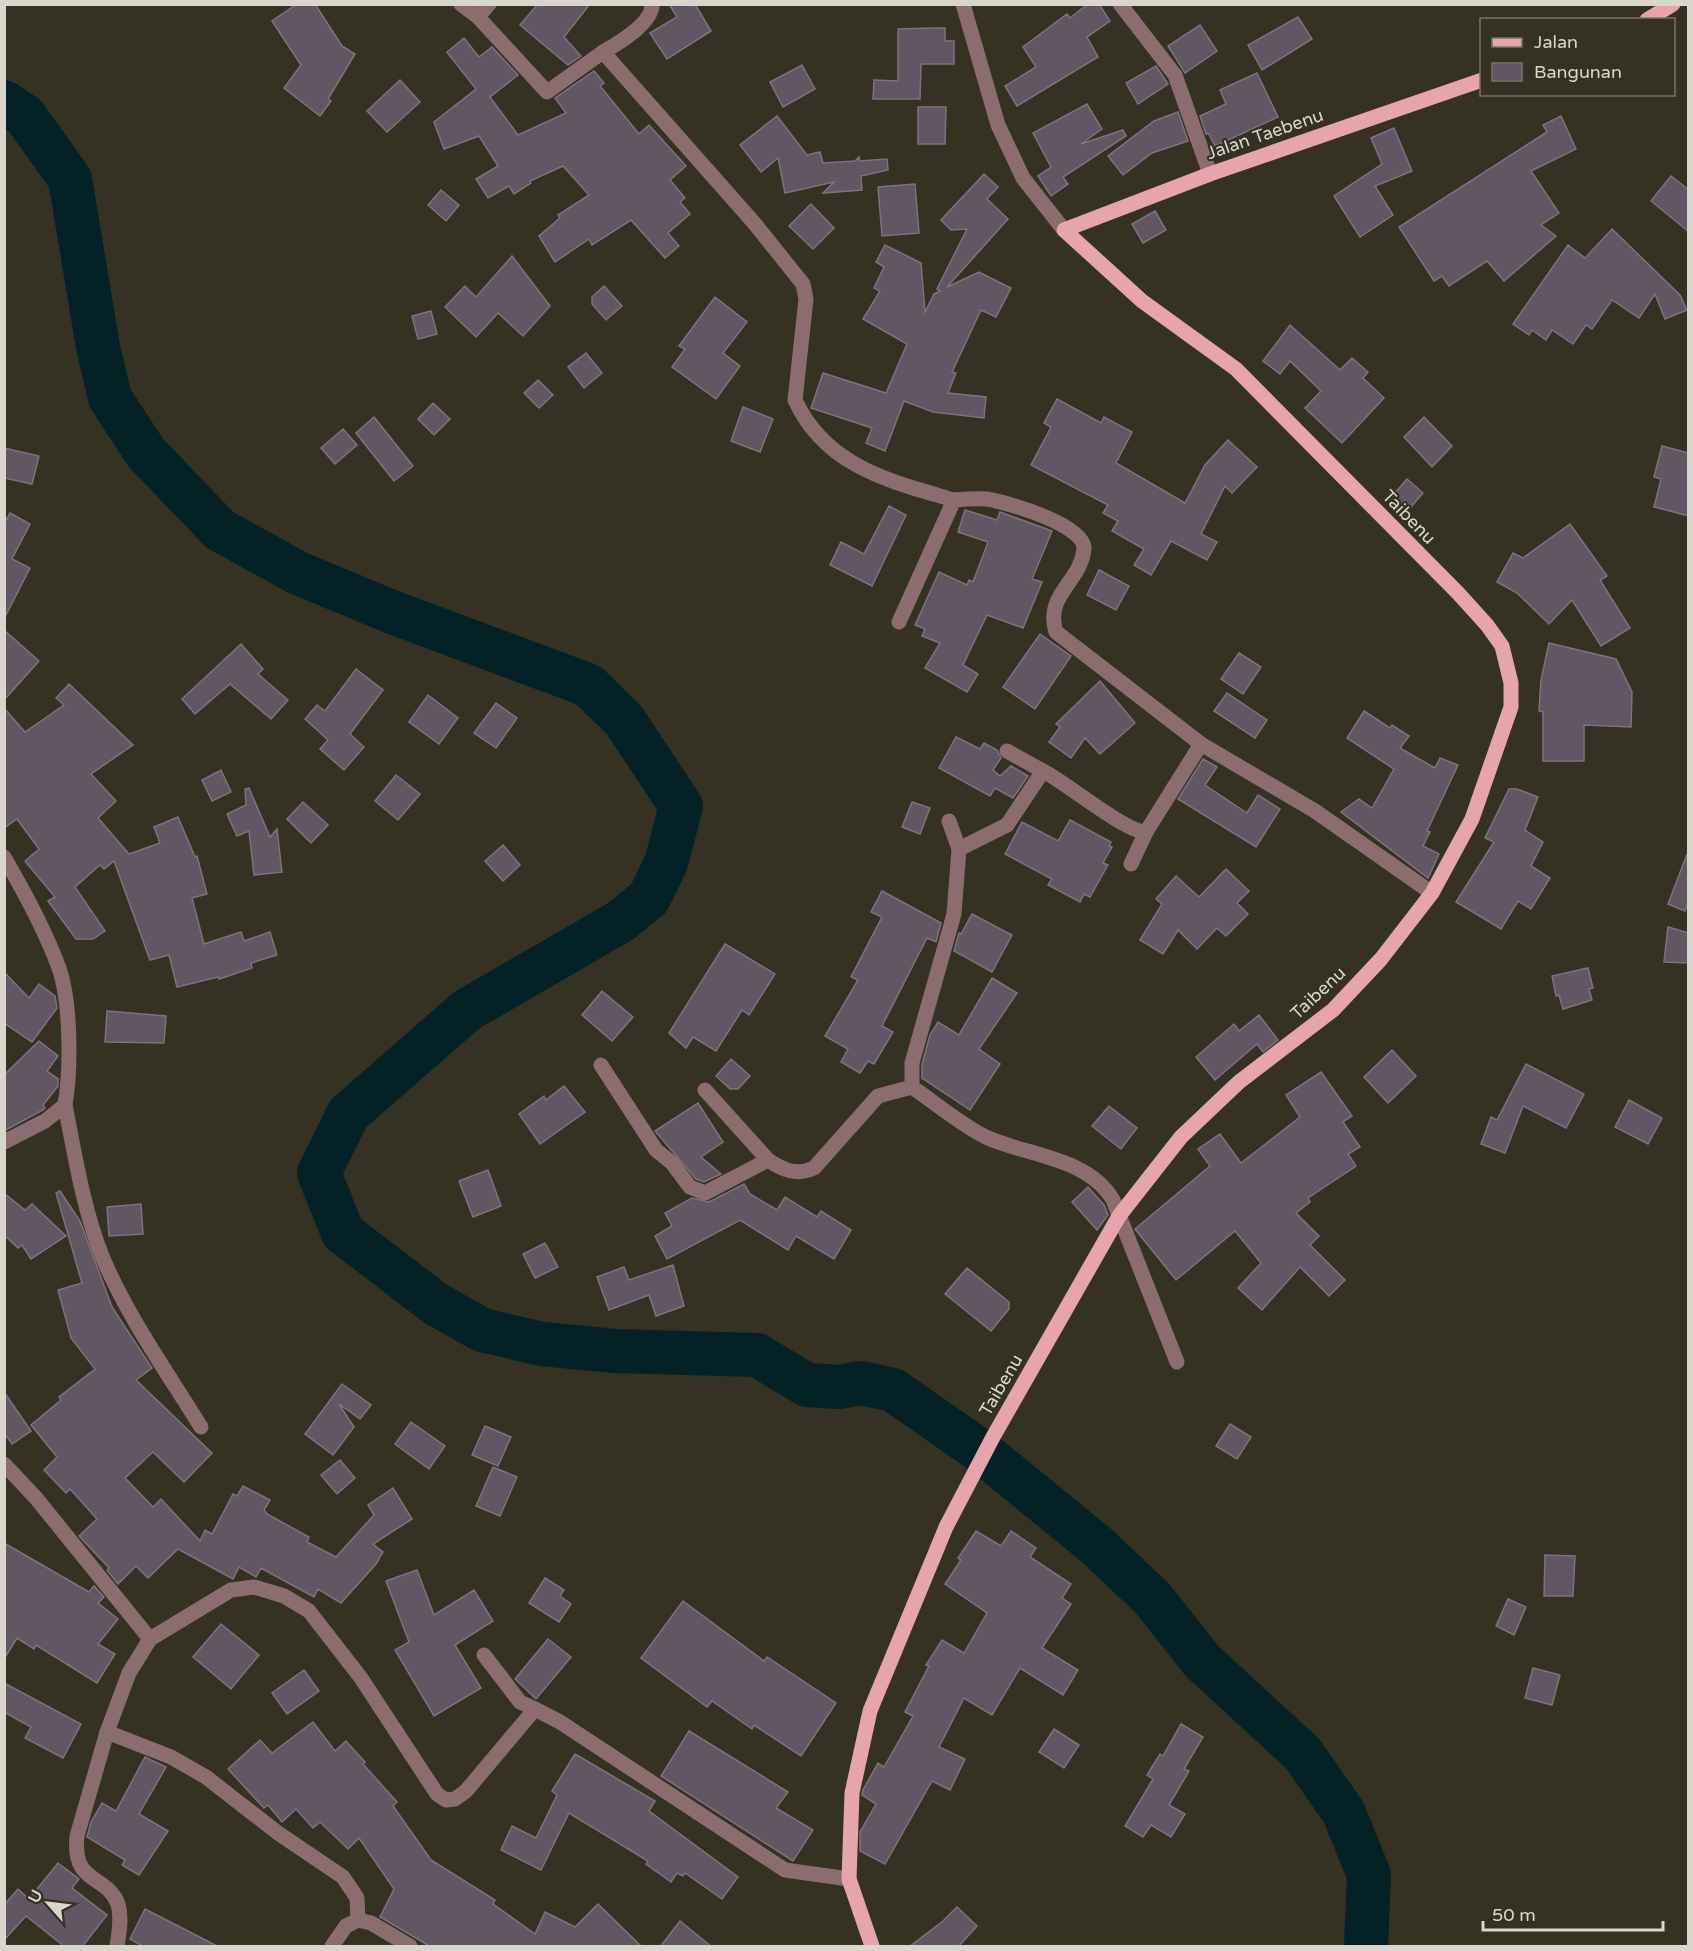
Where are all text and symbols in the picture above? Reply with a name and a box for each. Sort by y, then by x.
legend [1480,18,1675,96]
text: Jalan [1534,31,1578,53]
text: Bangunan [1534,61,1622,83]
street label: Jalan Taebenu [1204,104,1326,164]
street label: Taibenu [1378,485,1440,549]
street label: Taibenu [1286,962,1350,1024]
street label: Taibenu [975,1350,1027,1420]
north arrow [18,1873,78,1933]
text: U [24,1886,47,1906]
scale bar [1483,1894,1663,1932]
text: 50 m [1492,1904,1536,1926]

